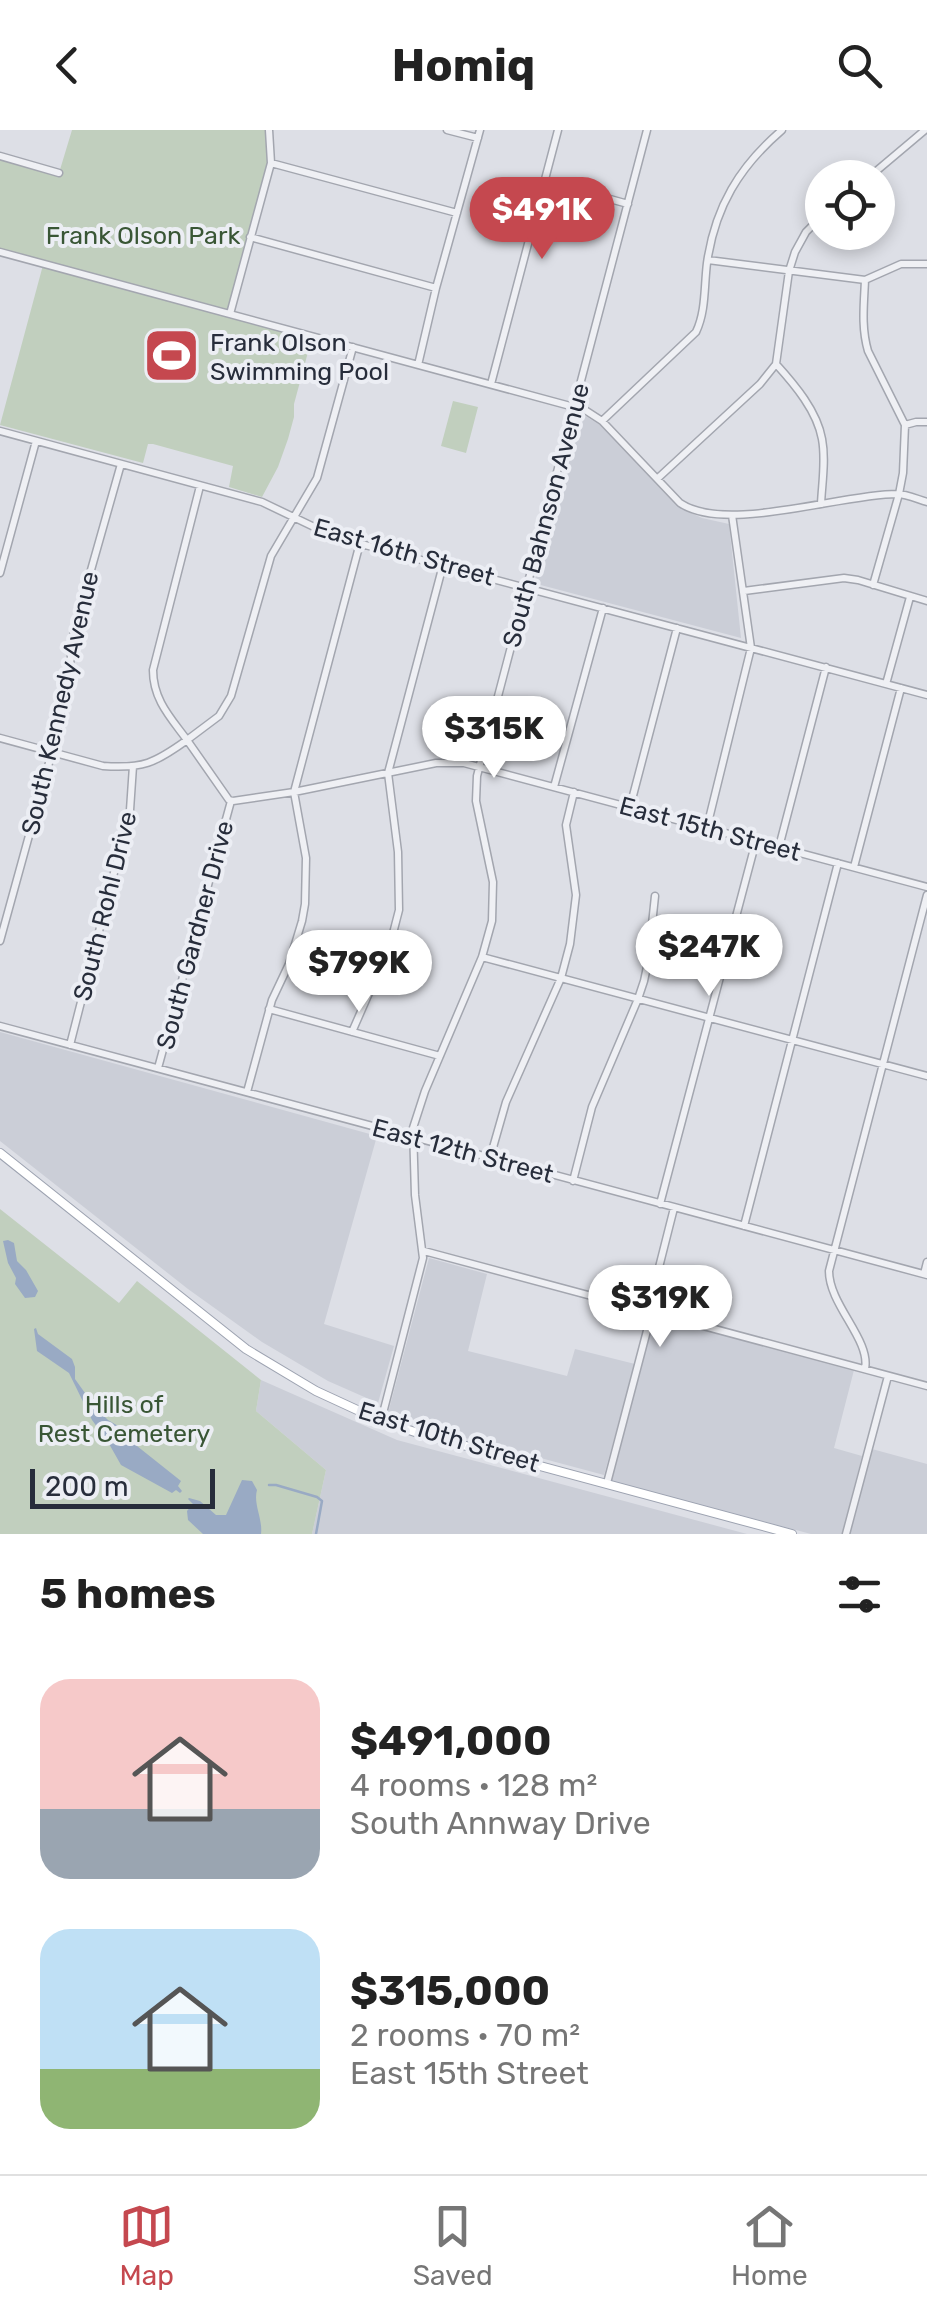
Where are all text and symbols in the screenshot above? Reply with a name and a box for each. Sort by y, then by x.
icon: back [40,38,95,93]
icon: search [832,38,887,93]
text: Homiq [392,39,535,92]
map controls [805,160,895,250]
button: locate [805,160,895,250]
pin: $491K [472,177,612,262]
text: $491K [492,190,592,228]
park label: Frank Olson Park [46,221,240,250]
sports icon: Frank Olson Swimming Pool [141,326,201,386]
place label: Frank Olson Swimming Pool [210,328,389,386]
street label: South Bahnson Avenue [497,380,595,650]
street label: East 16th Street [310,512,498,592]
street label: South Kennedy Avenue [16,568,104,838]
pin: $315K [424,696,564,781]
text: $315K [444,709,544,747]
street label: East 15th Street [616,791,804,867]
street label: South Rohl Drive [67,808,143,1004]
street label: South Gardner Drive [151,818,239,1052]
pin: $247K [639,914,779,999]
text: $247K [658,927,760,965]
pin: $799K [289,930,429,1015]
text: $799K [308,943,410,981]
street label: East 12th Street [369,1113,557,1189]
pin: $319K [590,1265,730,1350]
text: $319K [610,1278,710,1316]
park label: Hills of Rest Cemetery [38,1390,211,1448]
street label: East 10th Street [355,1396,543,1478]
scale bar [30,1464,215,1508]
text: 200 m [45,1470,129,1503]
icon: filters [832,1567,887,1622]
text: 5 homes [40,1569,216,1619]
text: $491,000 [350,1716,551,1766]
icon: home [120,1719,240,1839]
text: 4 rooms · 128 m² [350,1766,597,1804]
text: South Annway Drive [350,1804,651,1842]
text: $315,000 [350,1966,550,2016]
icon: home [120,1969,240,2089]
text: 2 rooms · 70 m² [350,2016,580,2054]
text: East 15th Street [350,2054,589,2092]
tab: Map [119,2199,174,2292]
tab: Saved [413,2199,493,2292]
tab: Home [731,2199,808,2292]

